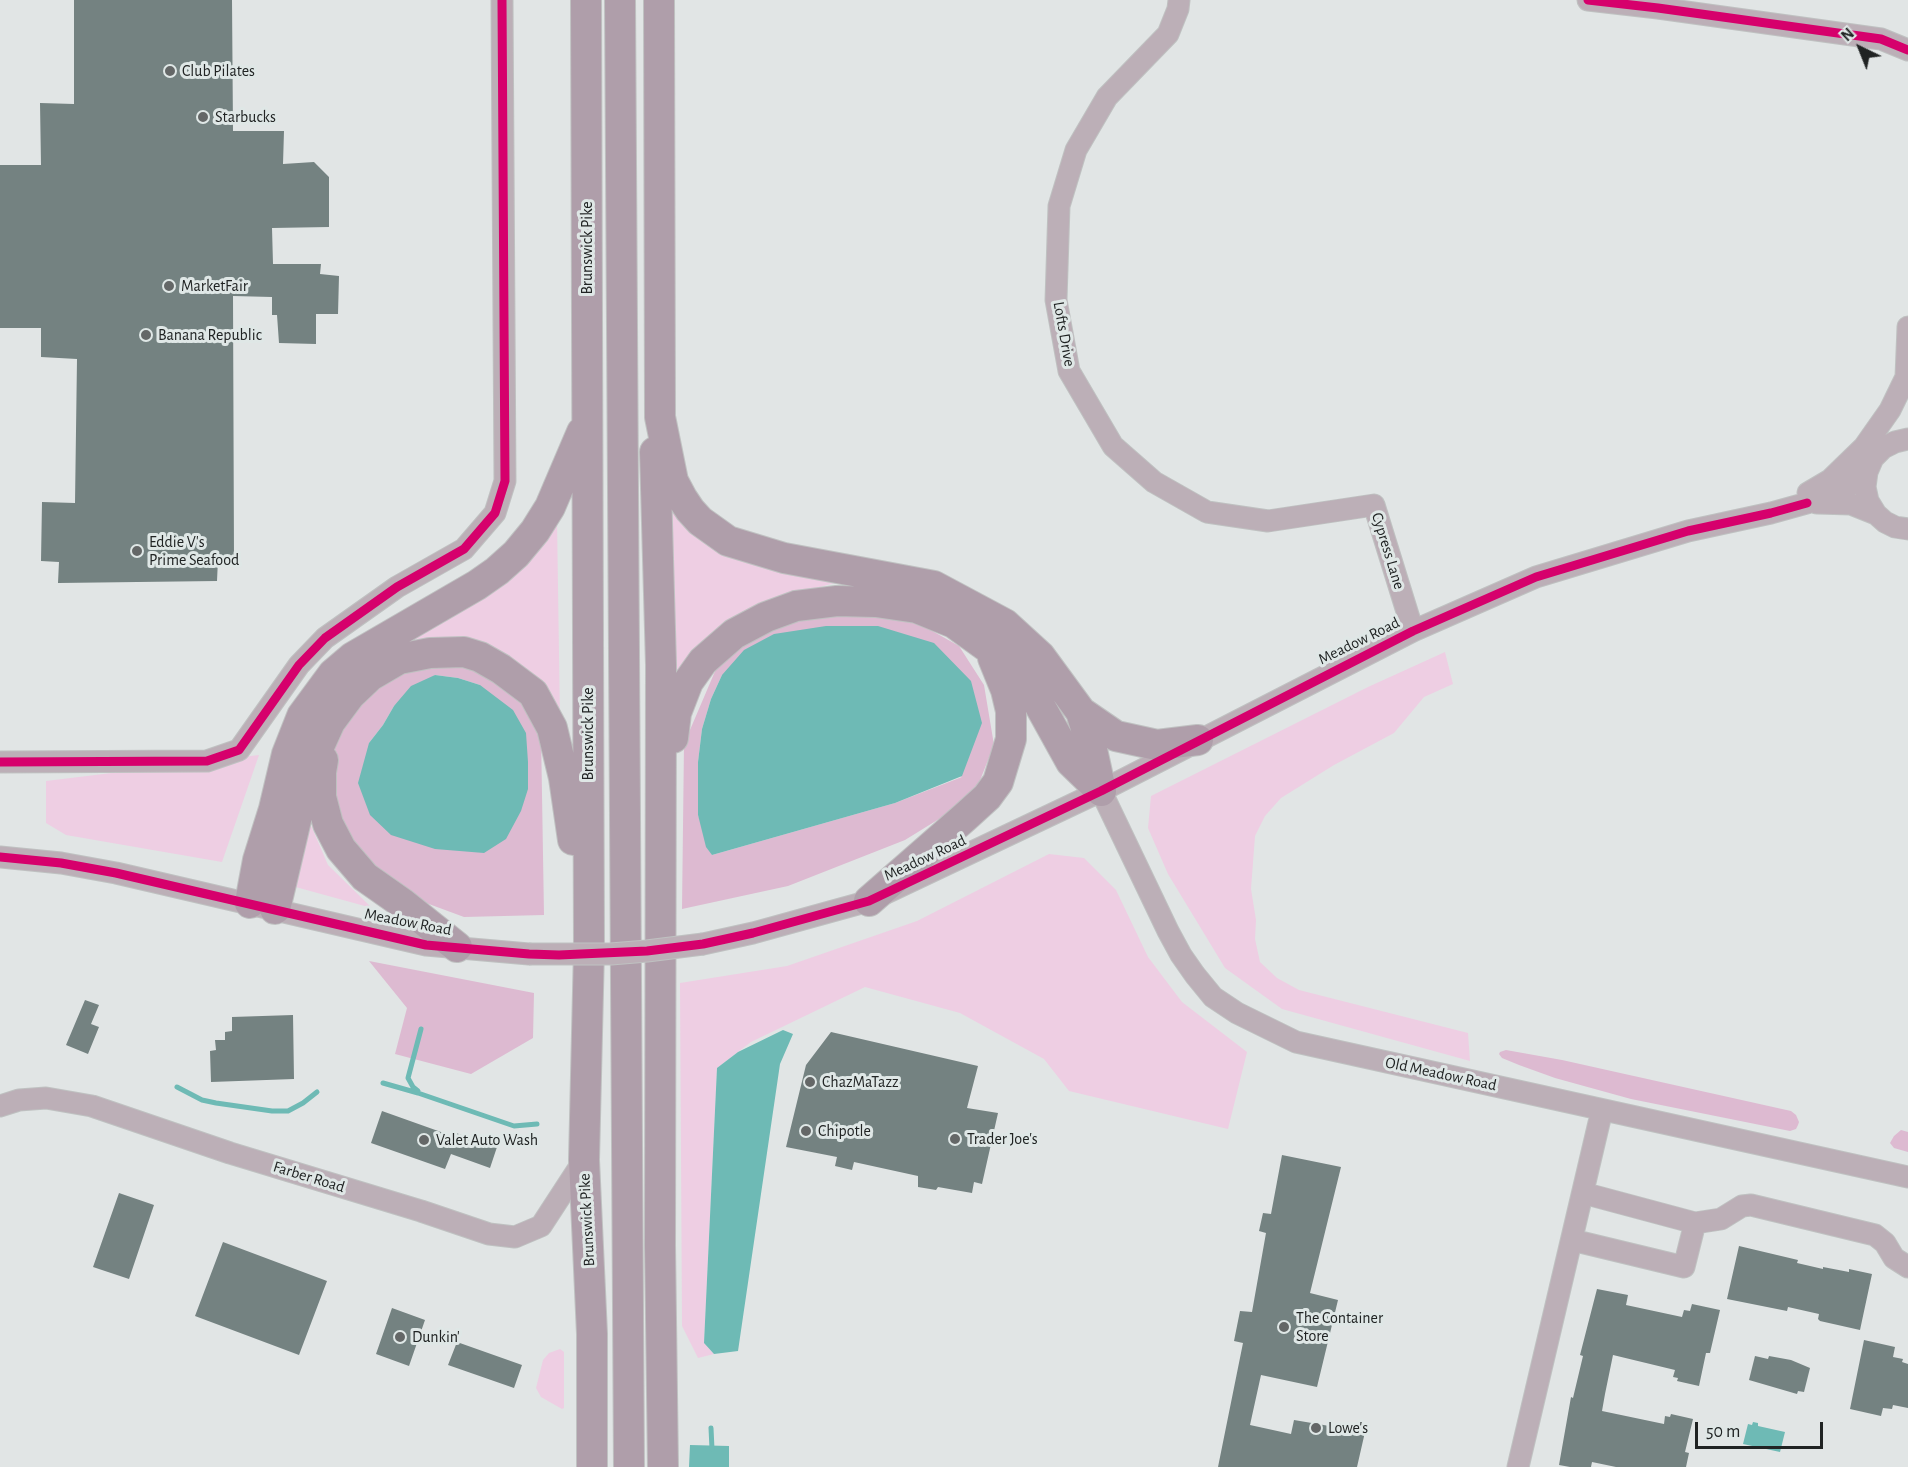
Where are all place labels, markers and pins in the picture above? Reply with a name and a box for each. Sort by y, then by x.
place label: Club Pilates [182,61,255,81]
marker: Club Pilates [163,64,177,78]
place label: Starbucks [215,107,276,127]
marker: Starbucks [196,110,210,124]
place label: MarketFair [181,276,248,296]
marker: MarketFair [162,279,176,293]
place label: Banana Republic [158,325,262,345]
marker: Banana Republic [139,328,153,342]
place label: Eddie V's Prime Seafood [149,532,239,570]
marker: Eddie V's Prime Seafood [130,544,144,558]
place label: ChazMaTazz [822,1072,899,1092]
marker: ChazMaTazz [803,1075,817,1089]
place label: Chipotle [818,1121,871,1141]
marker: Chipotle [799,1124,813,1138]
place label: Trader Joe's [967,1129,1038,1149]
place label: Valet Auto Wash [436,1130,538,1150]
marker: Trader Joe's [948,1132,962,1146]
marker: Valet Auto Wash [417,1133,431,1147]
place label: The Container Store [1296,1308,1383,1346]
marker: The Container Store [1277,1320,1291,1334]
place label: Dunkin' [412,1327,460,1347]
marker: Dunkin' [393,1330,407,1344]
place label: Lowe's [1328,1418,1368,1438]
marker: Lowe's [1309,1421,1323,1435]

